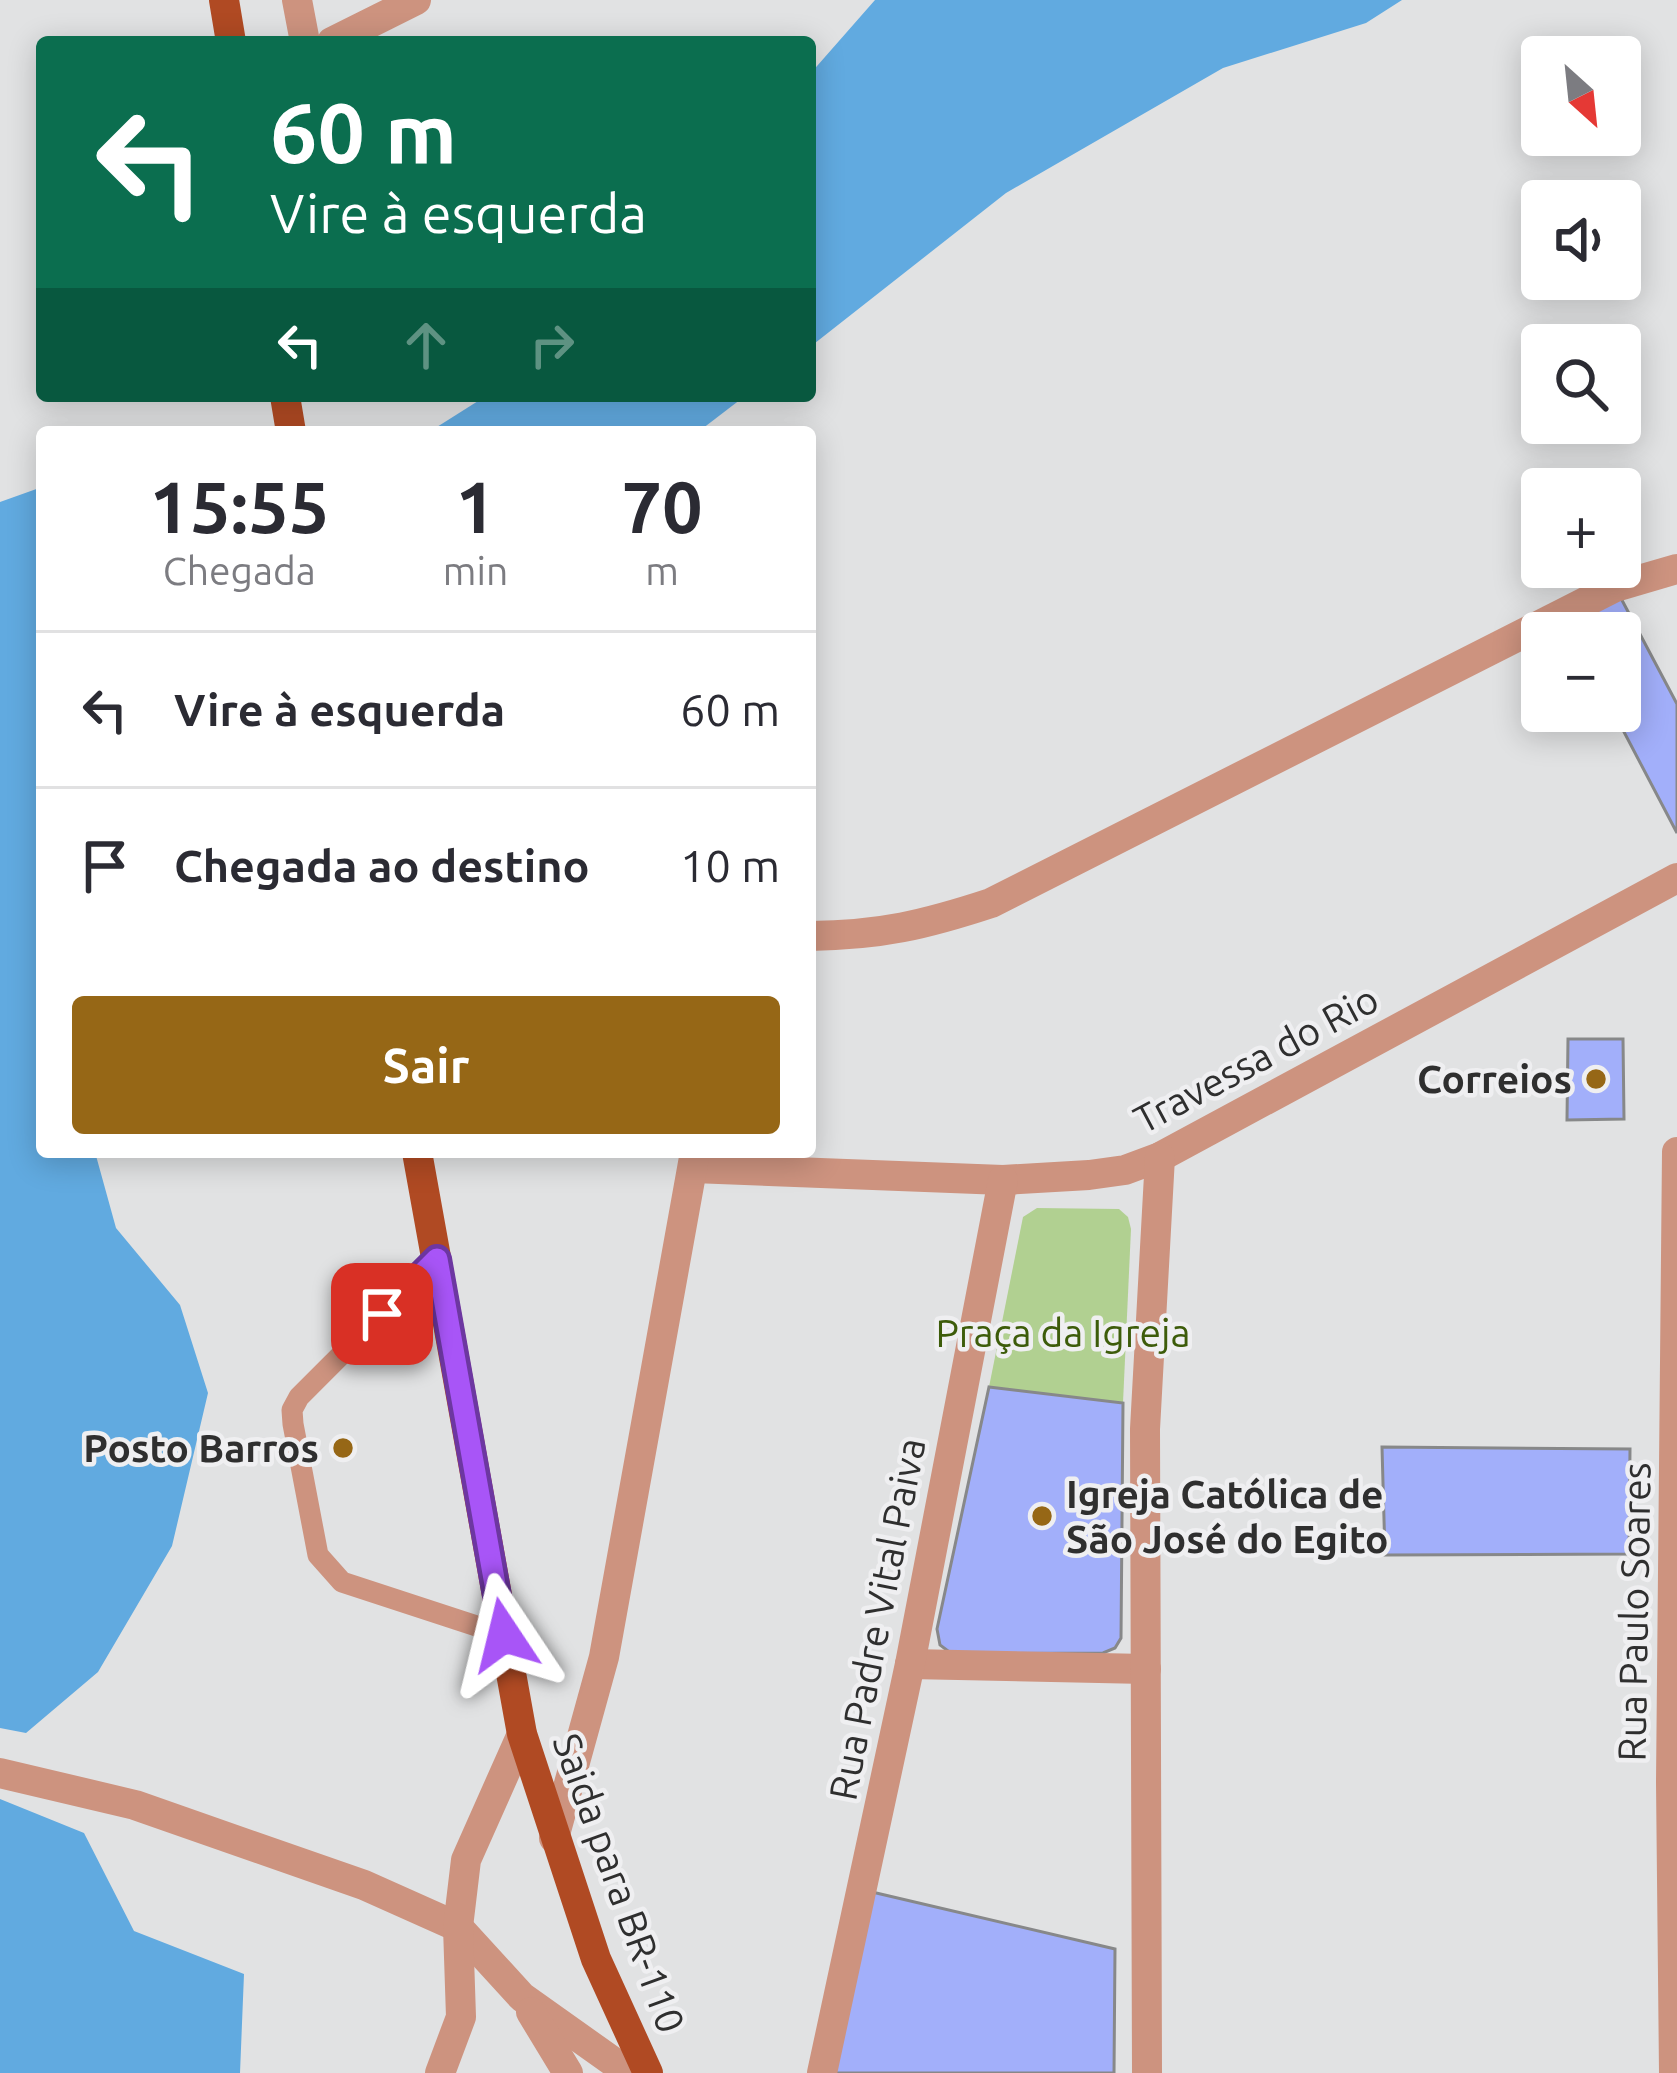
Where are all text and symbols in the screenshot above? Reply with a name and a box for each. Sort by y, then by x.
north arrow [1521,36,1641,156]
map controls [1521,36,1641,732]
icon: left [72,84,228,240]
text: 60 m [270,85,457,179]
button: sound [1521,180,1641,300]
text: Vire à esquerda [270,183,647,243]
icon: left [267,312,333,378]
icon: ahead [393,312,459,378]
icon: right [519,312,585,378]
button: search [1521,324,1641,444]
text: 15:55 [149,466,329,547]
text: 1 [455,466,496,547]
text: 70 [621,466,703,547]
button: + [1521,468,1641,588]
text: Chegada [163,549,316,592]
text: min [443,549,508,592]
text: m [645,549,679,592]
button: − [1521,612,1641,732]
icon: left [72,677,138,743]
text: Vire à esquerda [174,684,505,735]
text: 60 m [680,684,780,735]
icon: arrive [72,833,138,899]
text: Chegada ao destino [174,840,590,891]
text: 10 m [680,840,780,891]
street label: Travessa do Rio [1127,976,1385,1141]
button: Sair [72,996,780,1134]
place label: Correios [1417,1057,1572,1100]
marker: Correios [1583,1066,1609,1092]
pin [331,1263,433,1365]
icon: arrive [349,1281,415,1347]
park label: Praça da Igreja [935,1311,1191,1354]
place label: Posto Barros [83,1426,319,1469]
street label: Rua Padre Vital Paiva [820,1434,933,1804]
marker: Posto Barros [330,1435,356,1461]
street label: Rua Paulo Soares [1609,1462,1658,1762]
place label: Igreja Católica de São José do Egito [1066,1472,1389,1560]
marker: Igreja Católica de São José do Egito [1029,1503,1055,1529]
position arrow [441,1572,567,1698]
street label: Saida para BR-110 [545,1728,693,2038]

